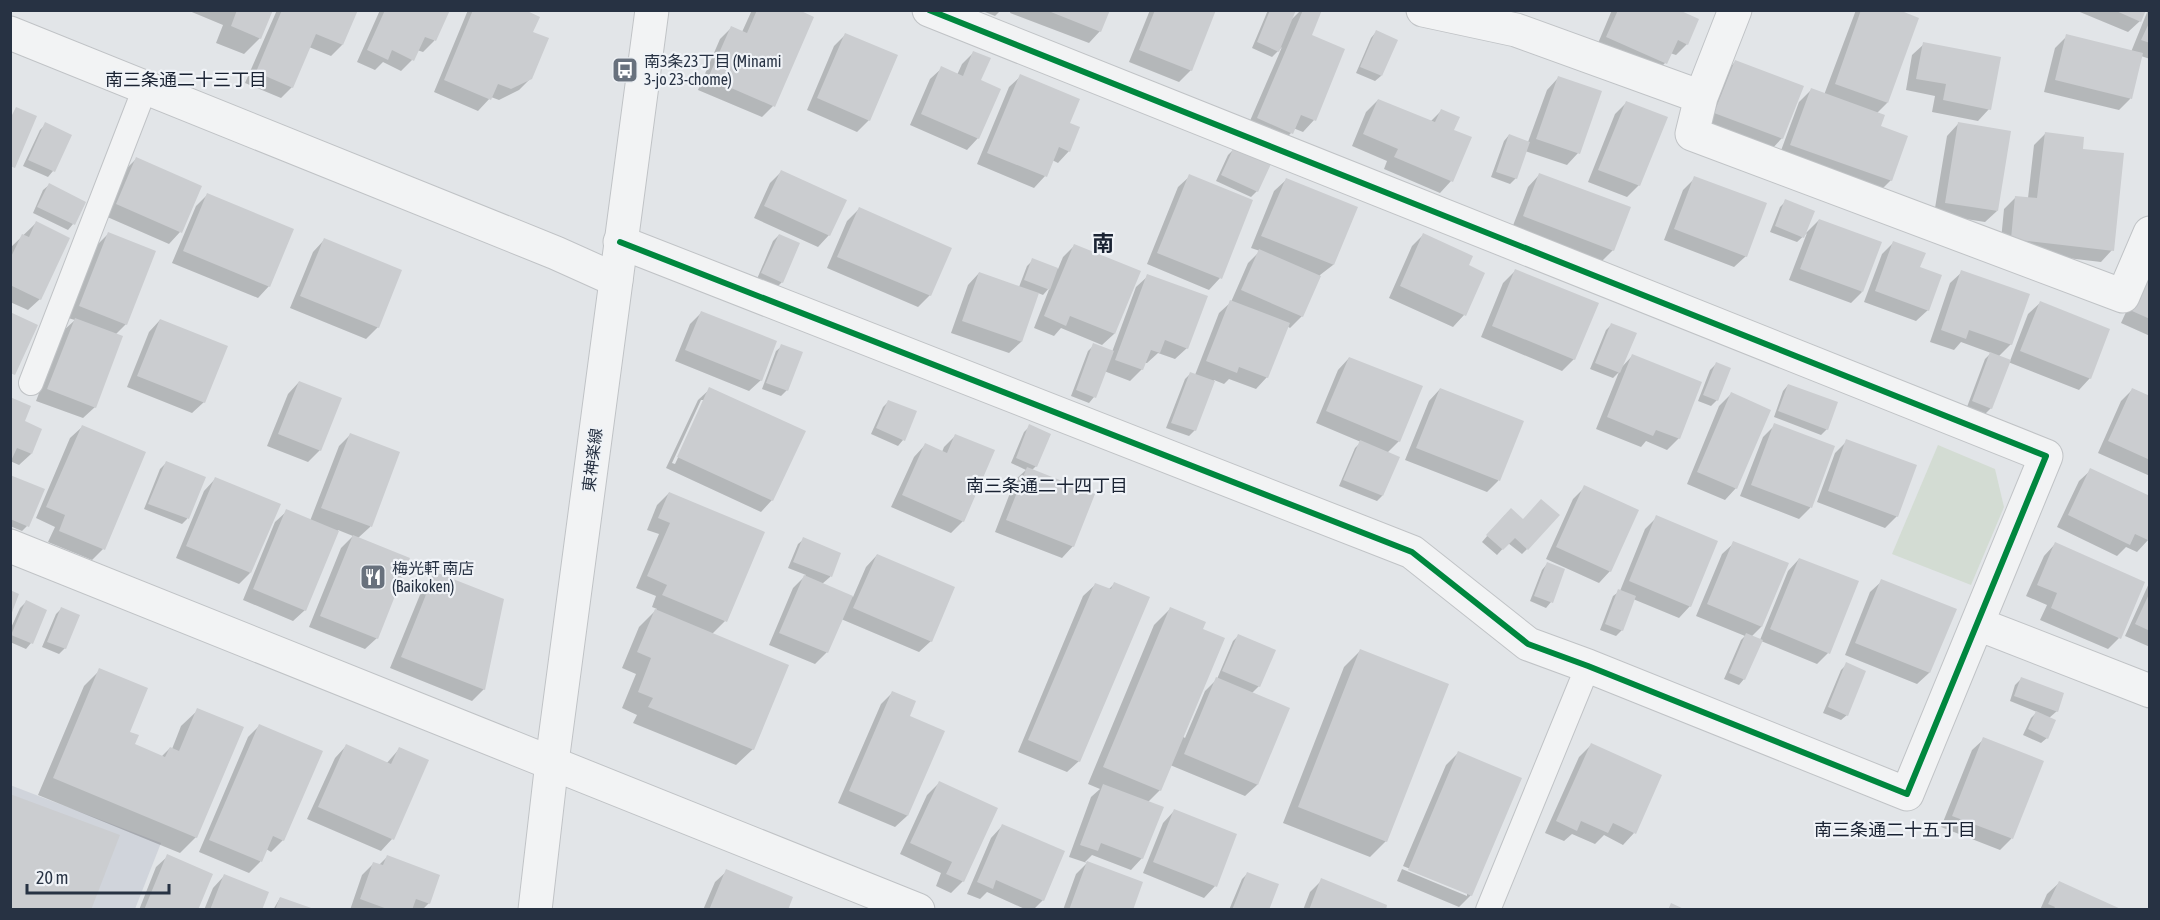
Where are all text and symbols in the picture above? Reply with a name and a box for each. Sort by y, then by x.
place label: 南3条23丁目 (Minami 3-jo 23-chome) [644,52,781,89]
bus stop icon: 南3条23丁目 (Minami 3-jo 23-chome) [610,55,640,85]
district label: 南三条通二十三丁目 [105,69,267,90]
district label: 南 [1092,230,1114,256]
street label: 東神楽線 [579,427,605,493]
district label: 南三条通二十四丁目 [966,475,1128,496]
place label: 梅光軒 南店 (Baikoken) [392,559,474,596]
restaurant icon: 梅光軒 南店 (Baikoken) [358,562,388,592]
district label: 南三条通二十五丁目 [1814,819,1976,840]
scale bar [27,857,170,895]
text: 20 m [36,867,68,888]

